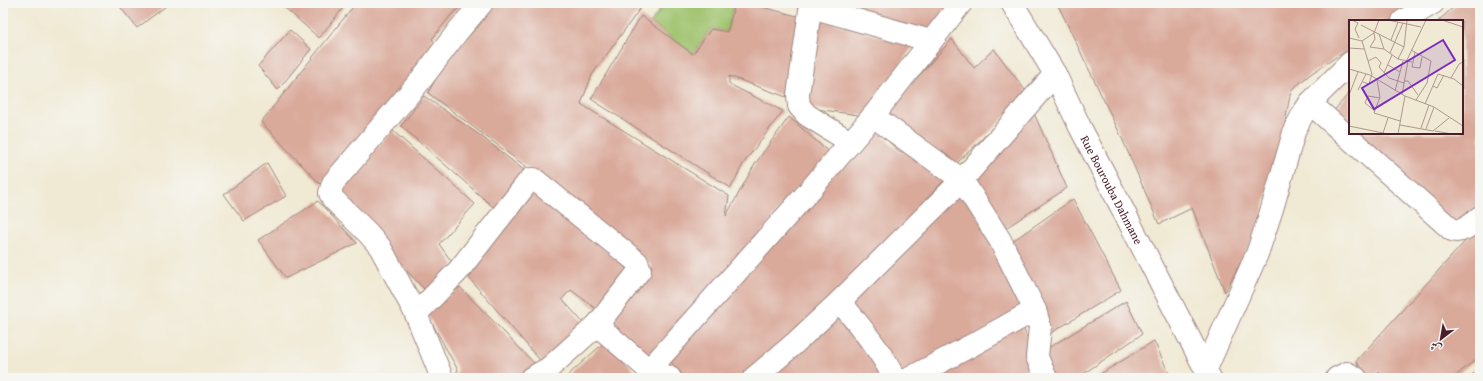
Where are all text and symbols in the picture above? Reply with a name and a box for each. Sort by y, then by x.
inset map [1349,20,1463,134]
street label: Rue Bourouba Dahmane [1077,132,1148,247]
north arrow [1421,319,1461,359]
text: ش [1427,338,1445,357]

